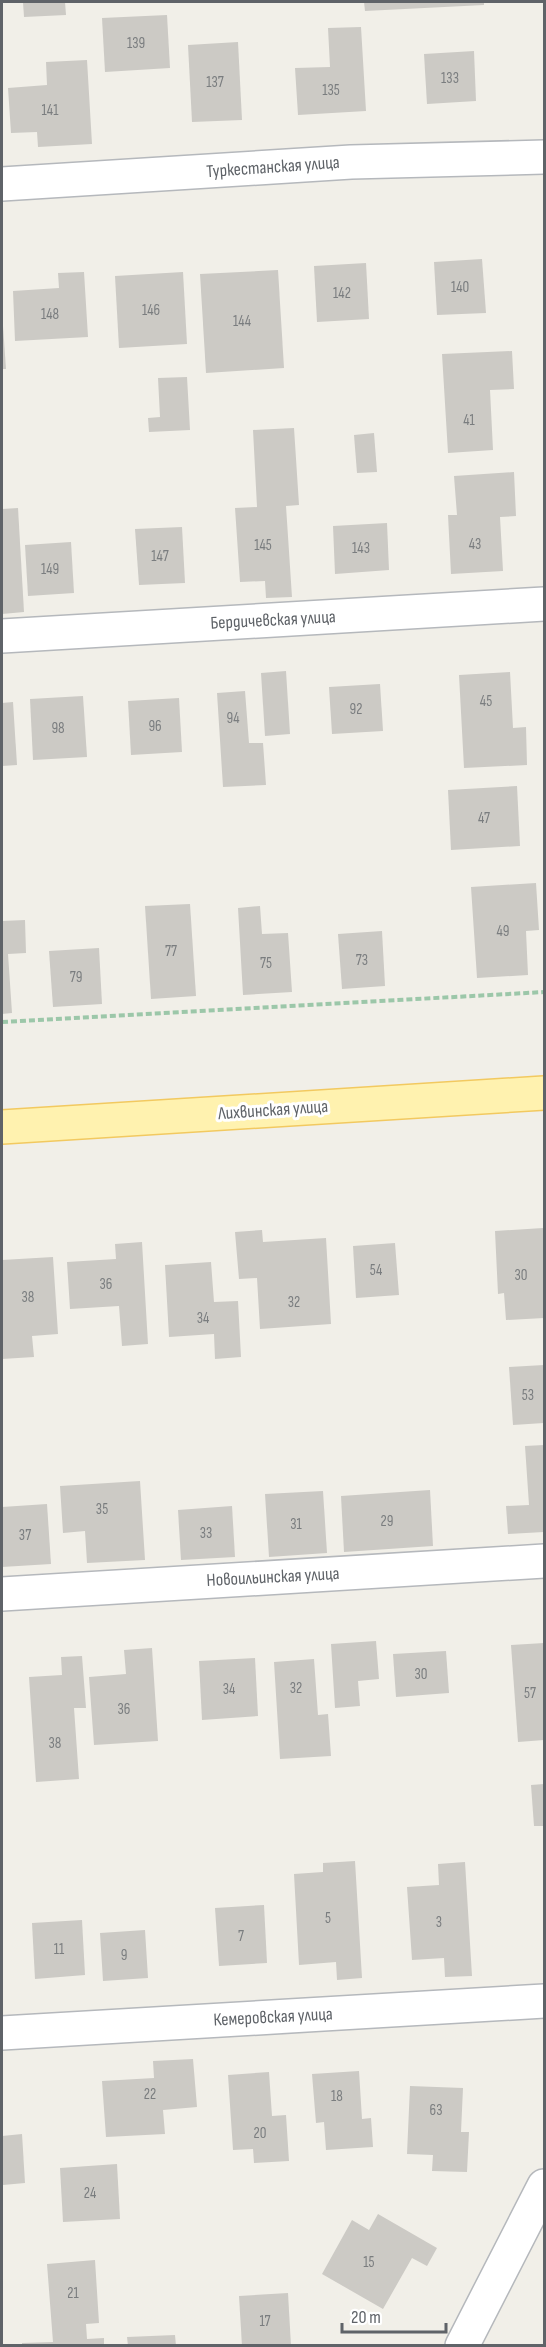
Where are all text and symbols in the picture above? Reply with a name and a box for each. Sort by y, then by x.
house number: 139 [127,34,145,53]
house number: 133 [441,69,459,88]
house number: 137 [206,73,224,92]
house number: 135 [322,81,340,100]
house number: 141 [42,101,59,120]
street label: Туркестанская улица [206,152,340,182]
house number: 140 [451,278,469,297]
house number: 142 [333,284,351,303]
house number: 146 [142,301,160,320]
house number: 148 [41,305,59,324]
house number: 144 [233,312,251,331]
house number: 41 [463,411,476,430]
house number: 43 [469,535,481,554]
house number: 145 [254,536,272,555]
house number: 143 [352,539,370,558]
house number: 147 [151,547,169,566]
house number: 149 [41,560,59,579]
street label: Бердичевская улица [210,606,336,634]
house number: 45 [480,692,492,711]
house number: 92 [350,700,362,719]
house number: 94 [227,709,239,728]
house number: 96 [148,717,162,736]
house number: 98 [51,719,65,738]
house number: 47 [478,809,490,828]
house number: 49 [497,922,509,941]
house number: 77 [165,942,177,961]
house number: 73 [356,951,368,970]
house number: 75 [260,954,272,973]
house number: 79 [70,968,82,987]
street label: Лихвинская улица [216,1096,329,1124]
house number: 54 [370,1261,382,1280]
house number: 30 [515,1266,527,1285]
house number: 36 [100,1275,112,1294]
house number: 38 [22,1288,34,1307]
house number: 32 [288,1293,300,1312]
house number: 34 [197,1309,209,1328]
house number: 53 [522,1386,534,1405]
house number: 35 [96,1500,108,1519]
house number: 29 [381,1512,393,1531]
house number: 31 [290,1515,303,1534]
house number: 33 [200,1524,212,1543]
house number: 37 [19,1526,31,1545]
street label: Новоильинская улица [206,1563,340,1591]
house number: 30 [415,1665,427,1684]
house number: 32 [290,1679,302,1698]
house number: 34 [223,1680,235,1699]
house number: 57 [524,1684,536,1703]
house number: 36 [118,1700,130,1719]
house number: 38 [49,1734,61,1753]
house number: 5 [325,1909,331,1928]
house number: 3 [436,1913,442,1932]
house number: 7 [238,1927,244,1946]
house number: 11 [54,1940,65,1959]
house number: 9 [121,1946,127,1965]
street label: Кемеровская улица [213,2003,333,2031]
house number: 22 [144,2085,156,2104]
house number: 18 [331,2087,343,2106]
house number: 63 [430,2101,442,2120]
house number: 20 [254,2124,266,2143]
house number: 24 [84,2184,96,2203]
house number: 15 [363,2253,375,2272]
house number: 21 [67,2284,79,2303]
scale bar [342,2296,446,2334]
text: 20 m [351,2307,381,2328]
house number: 17 [259,2312,271,2331]

